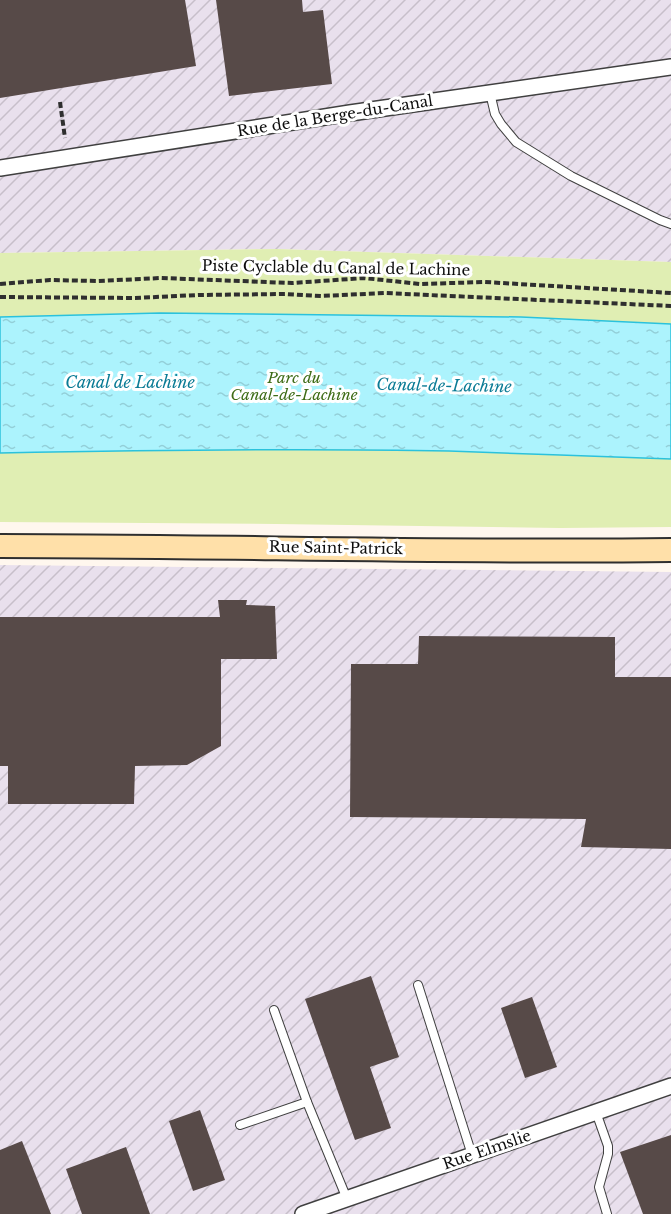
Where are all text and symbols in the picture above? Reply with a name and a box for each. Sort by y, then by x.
street label: Rue de la Berge-du-Canal [236,91,434,140]
street label: Piste Cyclable du Canal de Lachine [202,256,470,279]
park label: Parc du Canal-de-Lachine [230,368,358,404]
water label: Canal de Lachine [65,372,195,392]
water label: Canal-de-Lachine [376,374,513,396]
street label: Rue Saint-Patrick [269,537,404,558]
street label: Rue Elmslie [440,1126,533,1173]

